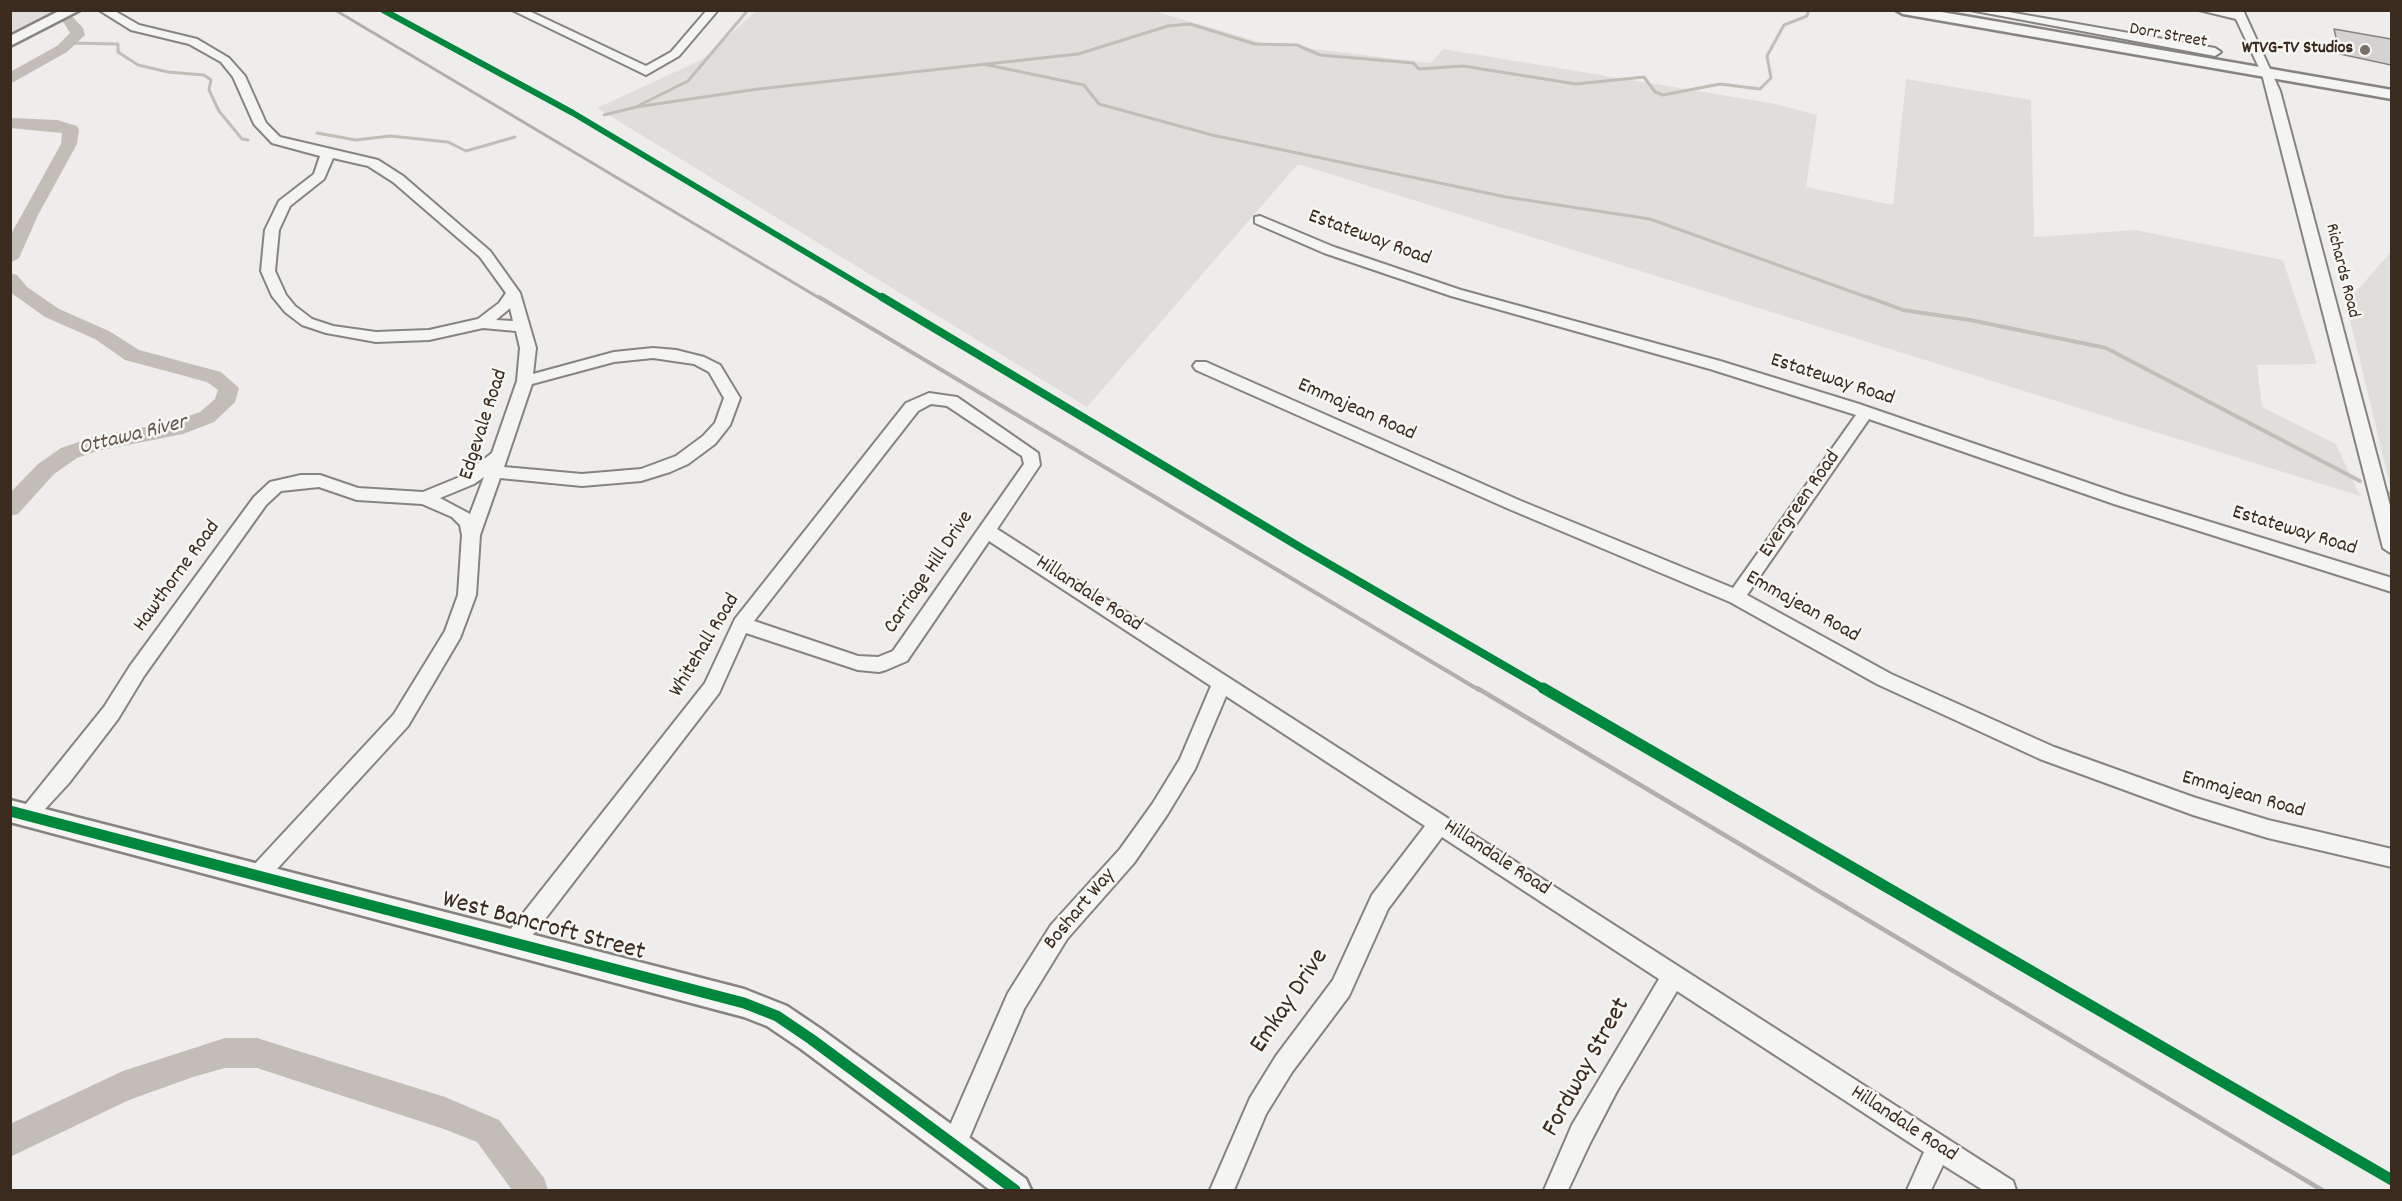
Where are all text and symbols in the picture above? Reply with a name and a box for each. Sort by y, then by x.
street label: Dorr Street [2127,20,2209,54]
place label: WTVG-TV Studios [2242,39,2353,61]
marker: WTVG-TV Studios [2358,43,2372,57]
street label: Estateway Road [1304,205,1434,273]
street label: Richards Road [2319,222,2363,320]
street label: Estateway Road [1767,349,1897,413]
street label: Edgevale Road [455,367,515,483]
street label: Emmajean Road [1293,374,1419,448]
water label: Ottawa River [76,411,190,463]
street label: Evergreen Road [1755,447,1847,563]
street label: Estateway Road [2229,501,2359,563]
street label: Carriage Hill Drive [880,507,980,639]
street label: Hawthorne Road [129,516,227,638]
street label: Hillandale Road [1030,551,1146,639]
street label: Emmajean Road [1741,566,1863,650]
street label: Whitehall Road [665,590,747,702]
street label: Emmajean Road [2179,766,2307,826]
street label: Hillandale Road [1438,815,1554,903]
street label: Boshart Way [1040,864,1122,956]
street label: West Bancroft Street [438,886,648,970]
street label: Emkay Drive [1245,944,1337,1060]
street label: Fordway Street [1537,993,1639,1143]
street label: Hillandale Road [1845,1081,1961,1169]

